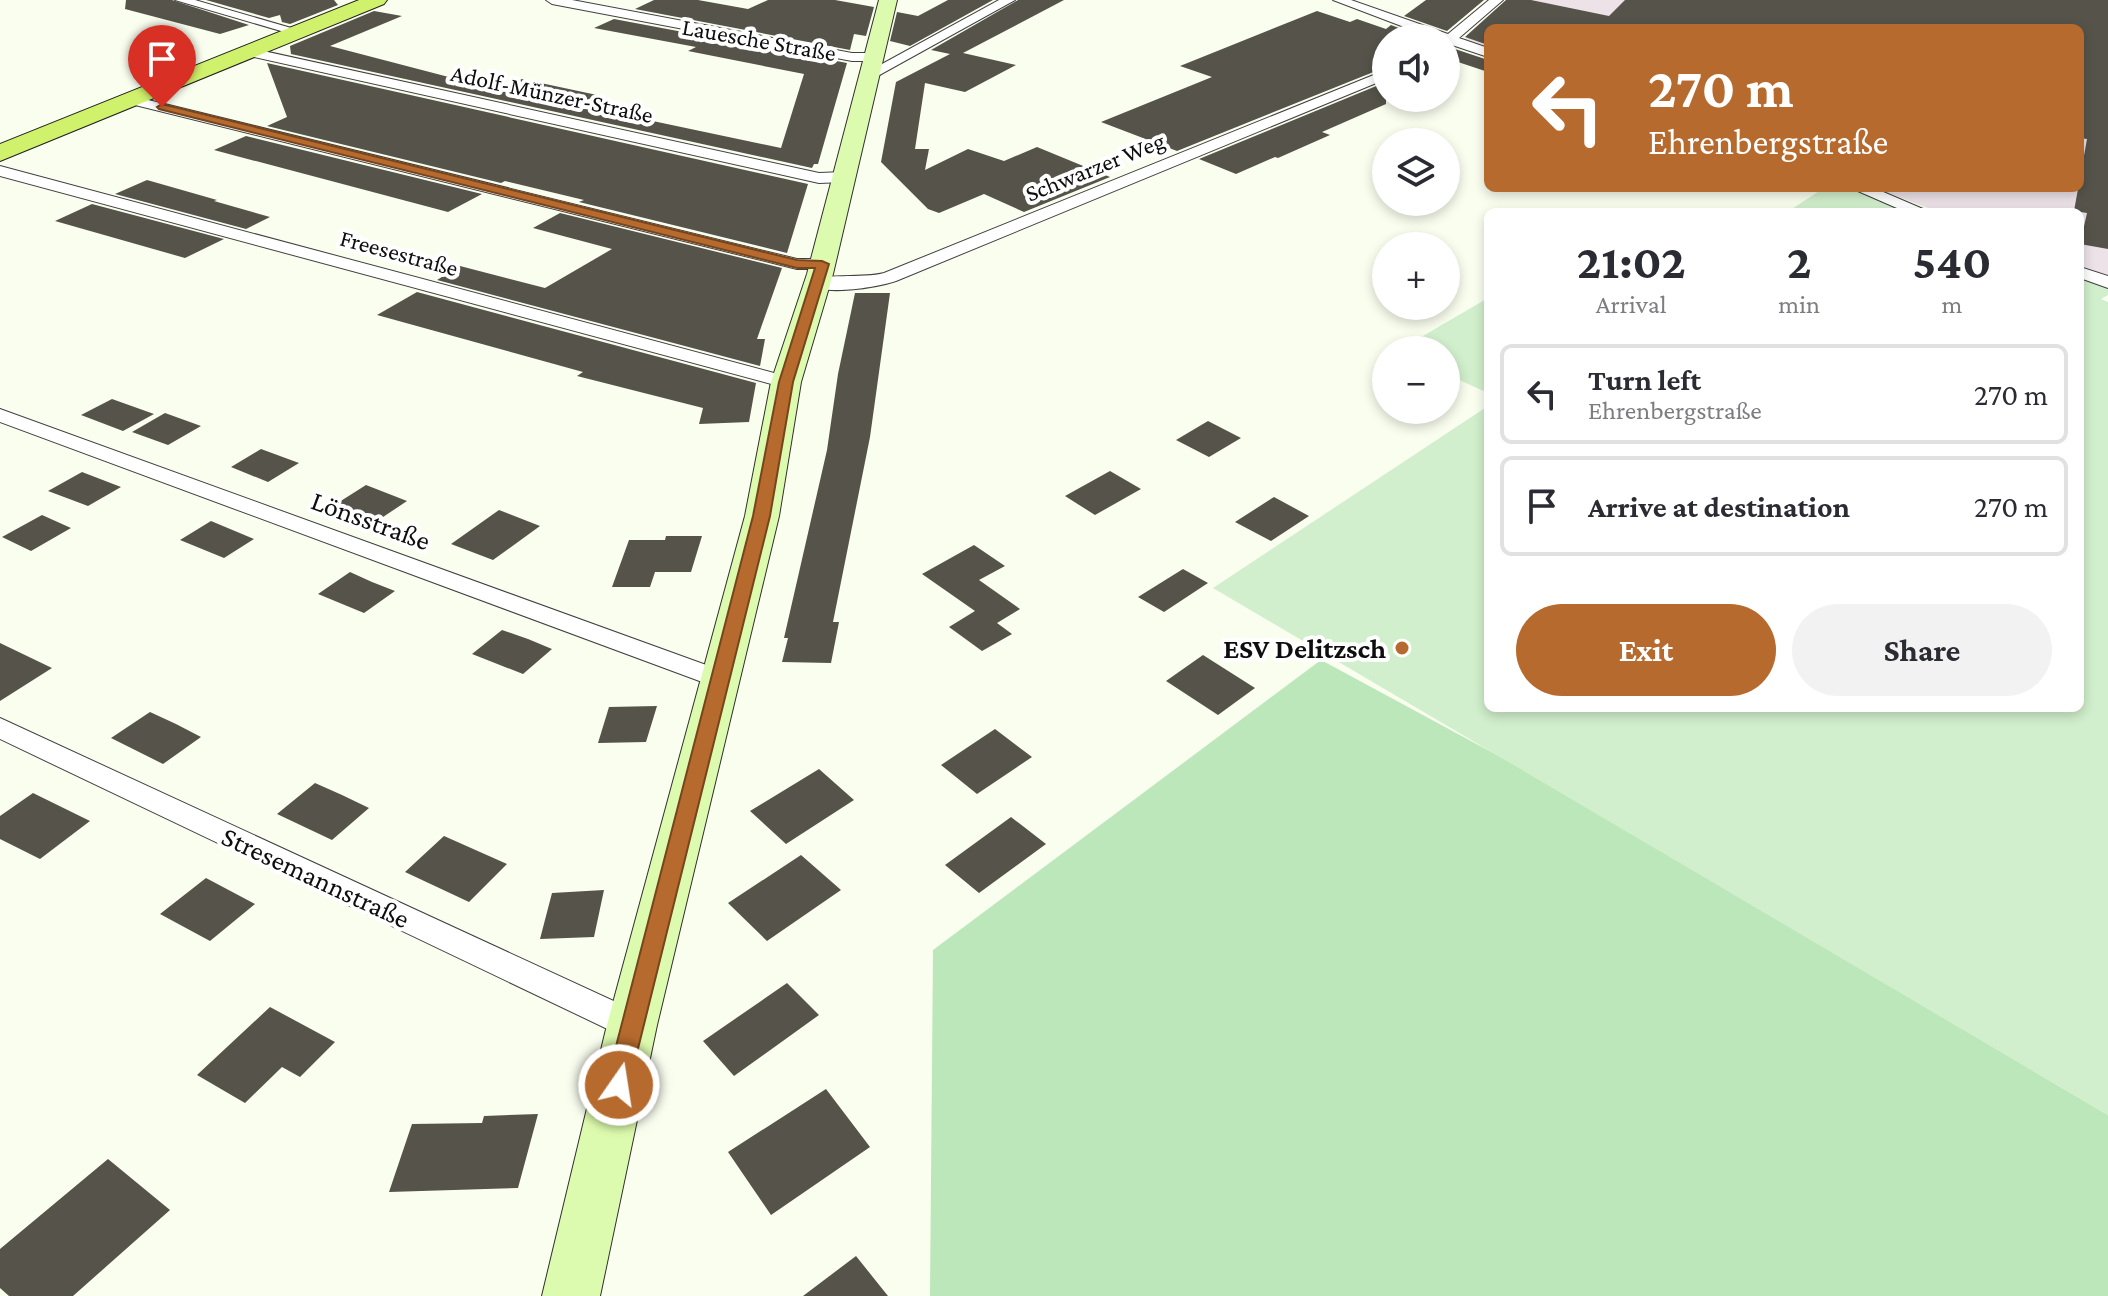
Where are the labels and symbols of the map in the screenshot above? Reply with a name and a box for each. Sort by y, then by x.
street label: Lauesche Straße [680,13,838,66]
pin [128,25,196,107]
street label: Adolf-Münzer-Straße [448,59,656,128]
street label: Schwarzer Weg [1021,126,1169,207]
street label: Freesestraße [337,224,461,281]
street label: Lönsstraße [307,485,435,556]
place label: ESV Delitzsch [1223,633,1386,664]
marker: ESV Delitzsch [1393,639,1411,657]
street label: Stresemannstraße [217,820,415,934]
position arrow [577,1043,661,1127]

